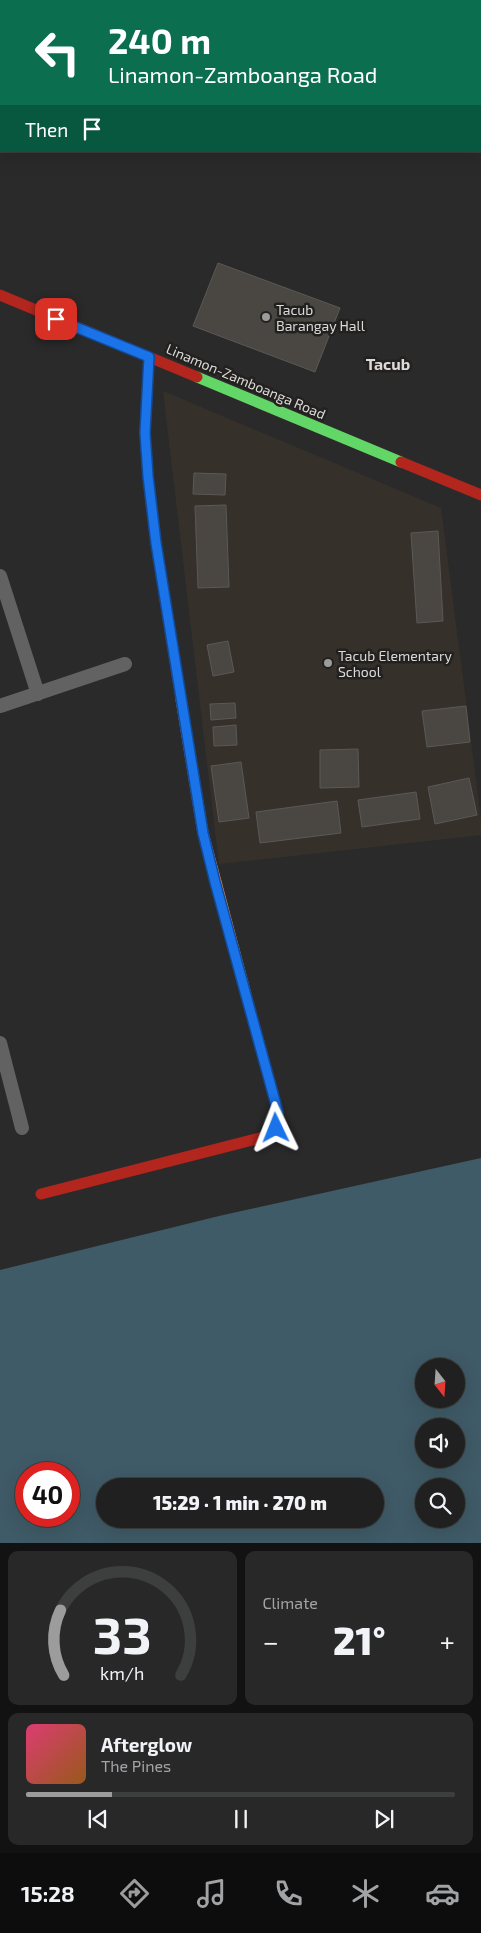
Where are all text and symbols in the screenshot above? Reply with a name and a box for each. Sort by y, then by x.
text: 240 m [108,19,211,61]
icon: left [25,20,90,85]
text: Linamon-Zamboanga Road [108,61,377,87]
icon: arrive [78,115,106,143]
text: Then [25,118,68,141]
pin [35,298,77,340]
place label: Tacub Barangay Hall [276,301,366,334]
icon: arrive [42,305,70,333]
marker: Tacub Barangay Hall [260,311,272,323]
street label: Linamon-Zamboanga Road [164,340,328,422]
district label: Tacub [366,354,410,373]
place label: Tacub Elementary School [338,647,452,680]
marker: Tacub Elementary School [322,657,334,669]
position arrow [249,1101,301,1153]
north arrow [415,1358,465,1408]
map controls [415,1358,465,1528]
button: sound [415,1418,465,1468]
speed limit sign: 40 [15,1462,80,1527]
button: search [415,1478,465,1528]
text: 15:29 · 1 min · 270 m [153,1491,327,1514]
text: Climate [263,1593,318,1612]
text: 33 [93,1602,152,1664]
text: 21° [333,1617,385,1663]
text: − [263,1624,279,1658]
text: + [440,1624,455,1658]
text: km/h [100,1662,144,1684]
text: Afterglow [101,1733,192,1756]
text: The Pines [101,1756,171,1775]
icon: previous [84,1805,112,1833]
icon: pause [227,1805,255,1833]
icon: next [370,1805,398,1833]
icon: directions [117,1876,152,1911]
icon: music [194,1876,229,1911]
icon: phone [271,1876,306,1911]
icon: climate [348,1876,383,1911]
icon: car [425,1876,460,1911]
text: 15:28 [21,1880,75,1906]

